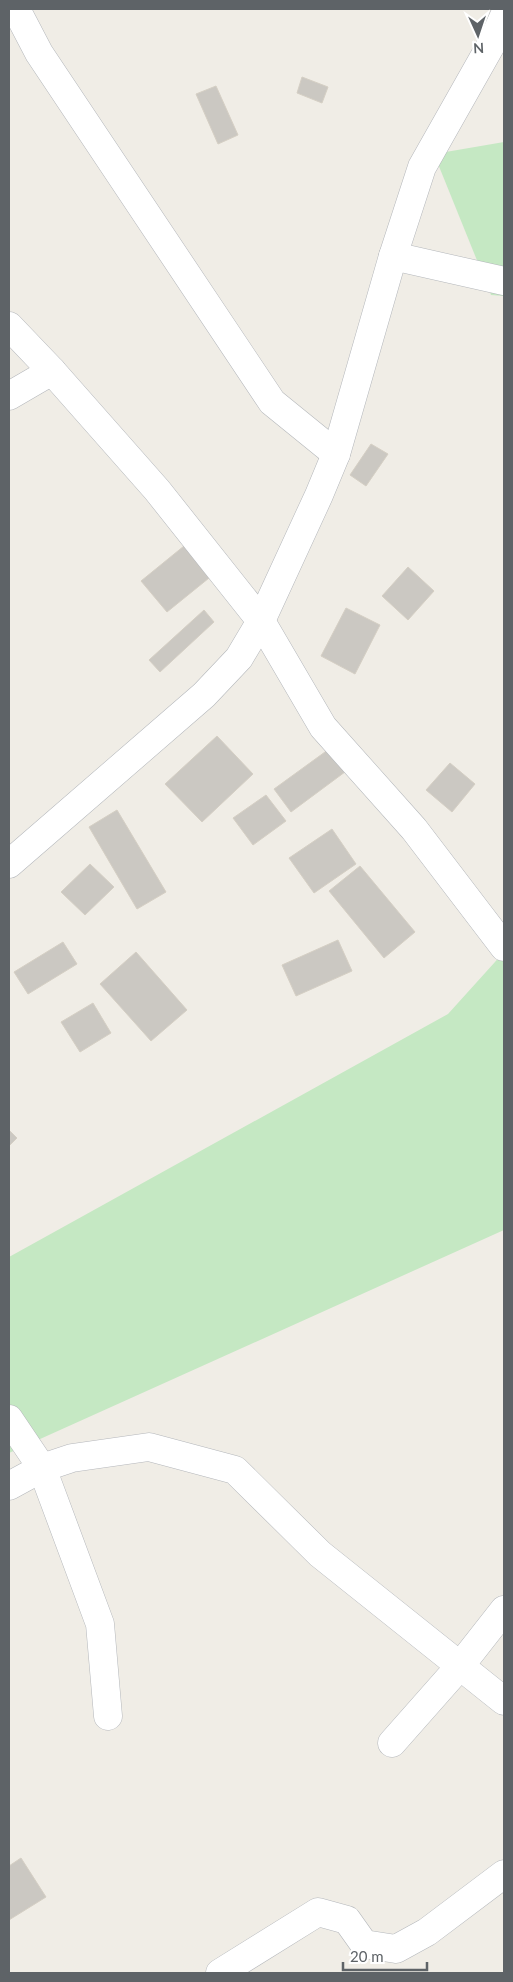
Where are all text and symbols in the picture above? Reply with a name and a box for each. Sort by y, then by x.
north arrow [453,10,503,60]
text: N [473,40,485,57]
scale bar [343,1940,427,1972]
text: 20 m [350,1947,384,1965]

